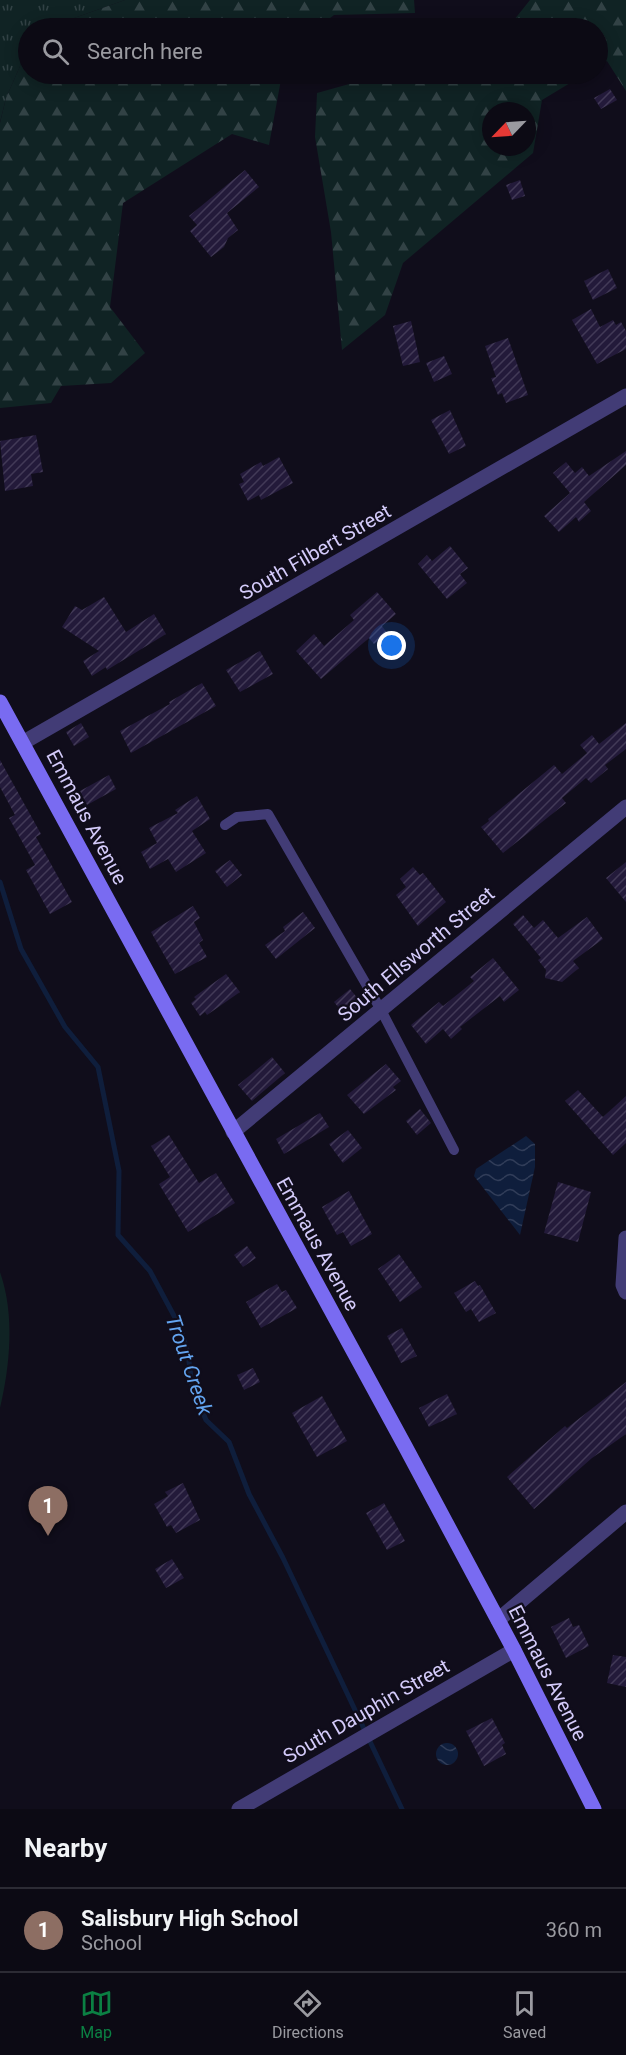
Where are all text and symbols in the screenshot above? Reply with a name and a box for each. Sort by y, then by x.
search box [18,18,608,84]
icon: search [39,35,72,68]
text: Search here [87,39,203,64]
north arrow [482,102,536,156]
street label: South Filbert Street [235,499,395,605]
your location [377,631,406,660]
street label: Emmaus Avenue [41,746,133,888]
street label: South Ellsworth Street [333,881,499,1027]
street label: Emmaus Avenue [271,1173,365,1315]
water label: Trout Creek [161,1312,218,1419]
pin: 1 [28,1486,68,1536]
street label: Emmaus Avenue [503,1601,593,1745]
street label: South Dauphin Street [279,1654,453,1768]
text: Nearby [24,1833,107,1863]
text: Salisbury High School [81,1906,298,1931]
text: 1 [38,1918,49,1942]
text: 360 m [546,1918,602,1942]
text: School [81,1931,142,1955]
tab: Map [80,1987,113,2042]
tab: Directions [272,1987,344,2042]
tab: Saved [503,1987,546,2042]

